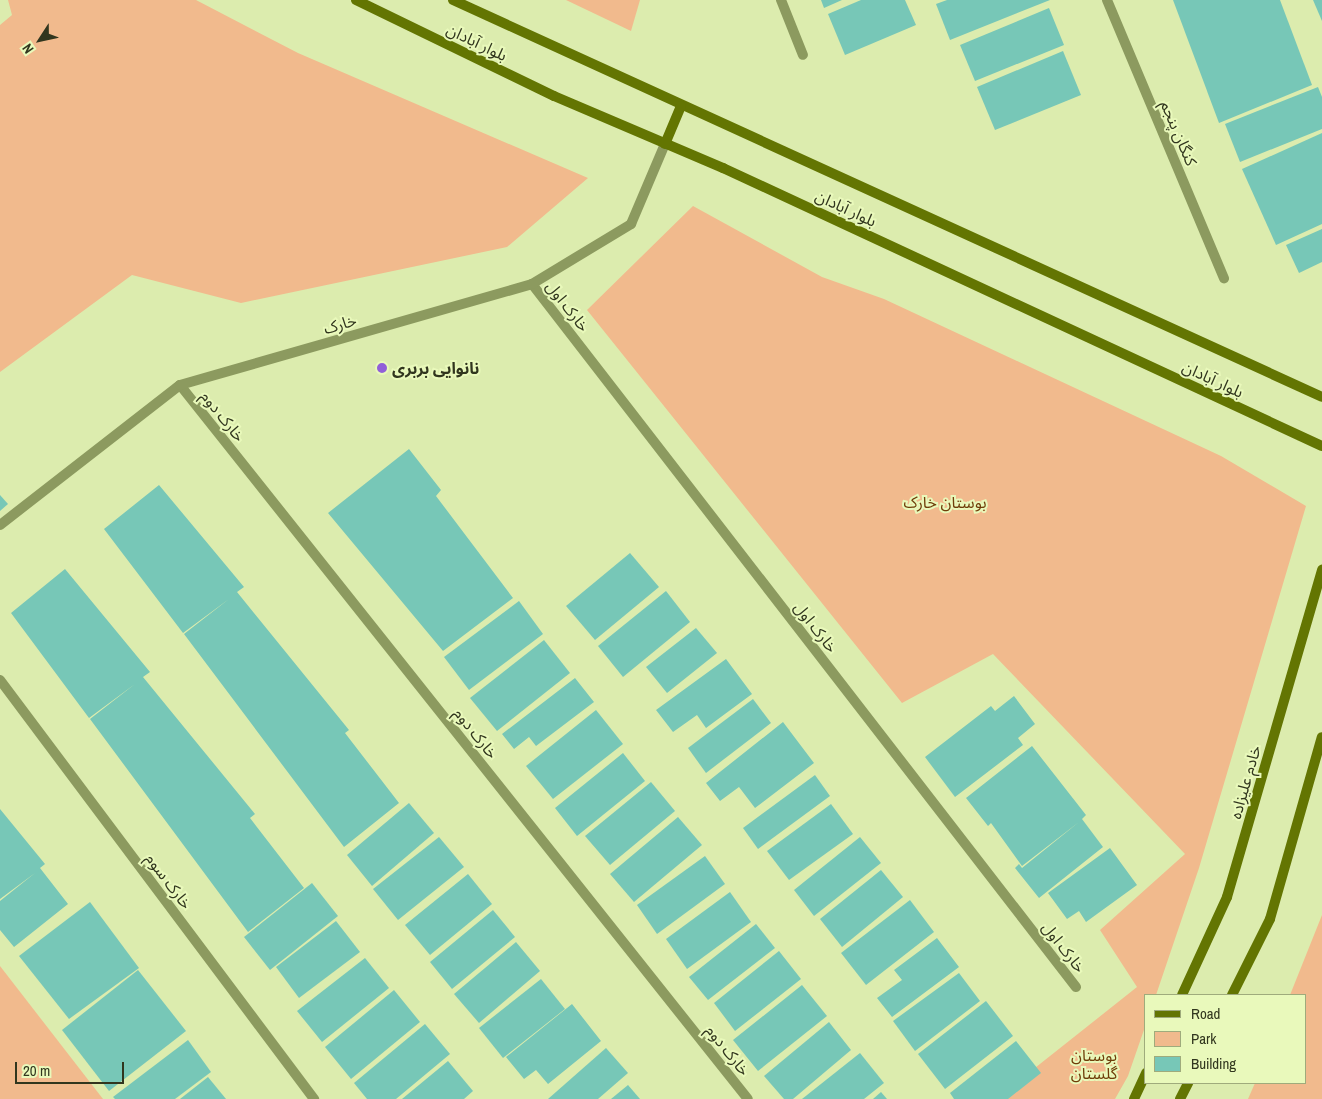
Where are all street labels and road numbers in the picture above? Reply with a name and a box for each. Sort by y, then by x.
street label: بلوار آبادان [444,19,510,65]
street label: کنگان پنجم [1157,98,1201,168]
street label: بلوار آبادان [812,186,880,230]
street label: خارک اول [542,277,594,335]
street label: خارک [321,310,359,338]
street label: بلوار آبادان [1179,357,1247,401]
street label: خارک دوم [197,387,249,445]
street label: خارک اول [790,598,842,656]
street label: خارک دوم [450,704,502,762]
street label: خادم علیزاده [1225,743,1265,821]
street label: خارک سوم [142,849,196,913]
street label: خارک اول [1038,918,1090,976]
street label: خارک دوم [702,1021,754,1079]

